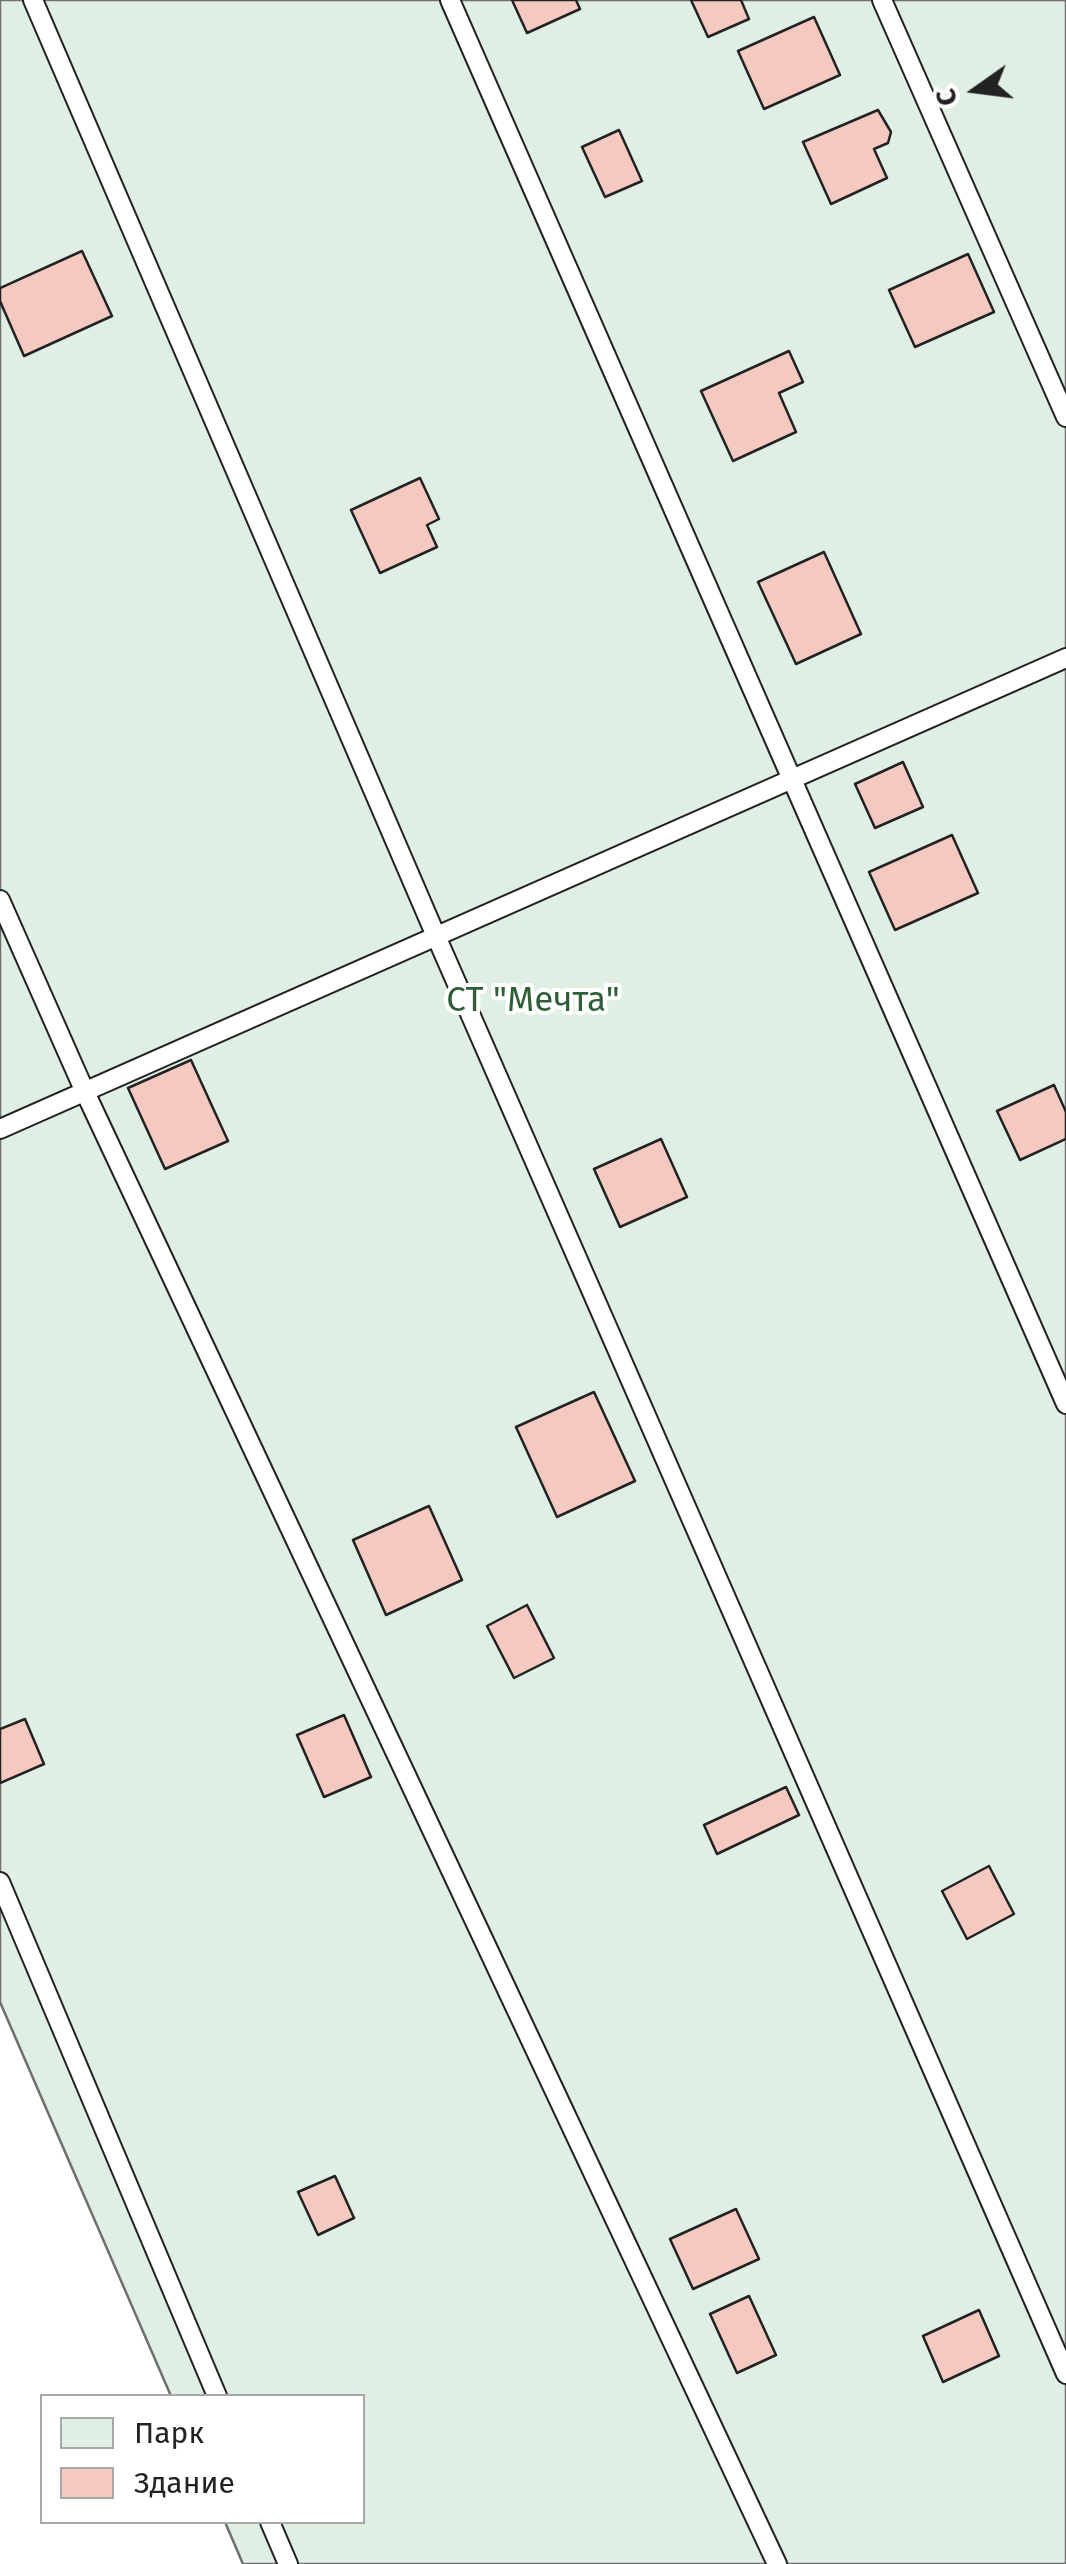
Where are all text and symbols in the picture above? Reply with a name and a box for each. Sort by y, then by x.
north arrow [926,40,1026,140]
text: С [928,86,964,109]
park label: СТ "Мечта" [446,980,620,1022]
legend [40,2394,365,2524]
text: Парк [134,2415,204,2451]
text: Здание [134,2465,235,2501]

